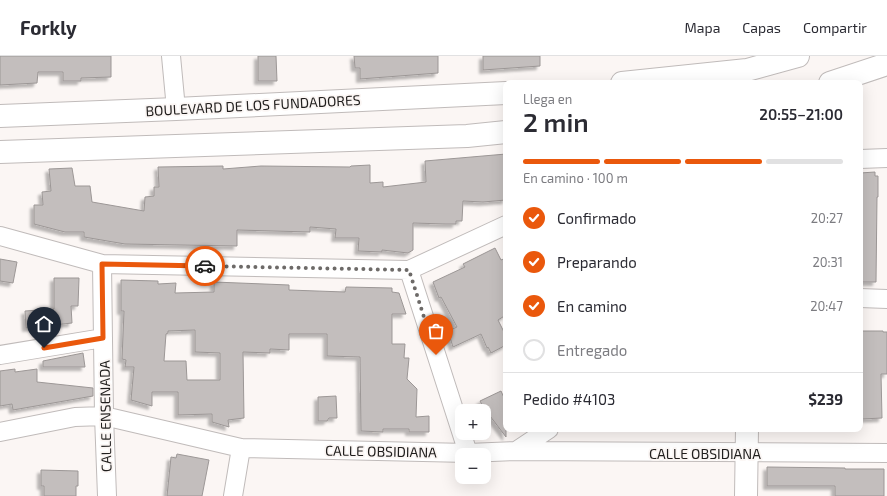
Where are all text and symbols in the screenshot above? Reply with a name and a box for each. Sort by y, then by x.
text: Forkly [20,16,77,39]
text: Mapa [685,19,720,36]
text: Capas [742,19,781,36]
text: Compartir [803,19,867,36]
street label: BOULEVARD DE LOS FUNDADORES [145,91,361,119]
text: Llega en [523,91,572,107]
text: 20:55–21:00 [759,105,843,123]
text: 2 min [523,106,589,137]
text: En camino · 100 m [523,170,628,186]
icon: check [523,207,545,229]
text: Confirmado [557,209,636,227]
text: 20:27 [811,210,843,226]
courier [185,246,225,286]
icon: check [523,251,545,273]
text: Preparando [557,253,637,271]
text: 20:31 [812,254,843,270]
icon: car [194,255,216,277]
icon: check [523,295,545,317]
text: En camino [557,297,627,315]
text: 20:47 [810,298,843,314]
pin [27,307,61,348]
icon: home [33,313,55,335]
pin [419,314,453,355]
icon: bag [425,320,447,342]
text: Entregado [557,341,627,359]
street label: CALLE ENSENADA [96,360,114,472]
text: Pedido #4103 [523,390,615,408]
text: $239 [808,390,843,408]
map controls [455,404,491,484]
button: + [455,404,491,440]
street label: CALLE OBSIDIANA [325,442,437,460]
street label: CALLE OBSIDIANA [649,445,761,462]
button: − [455,448,491,484]

